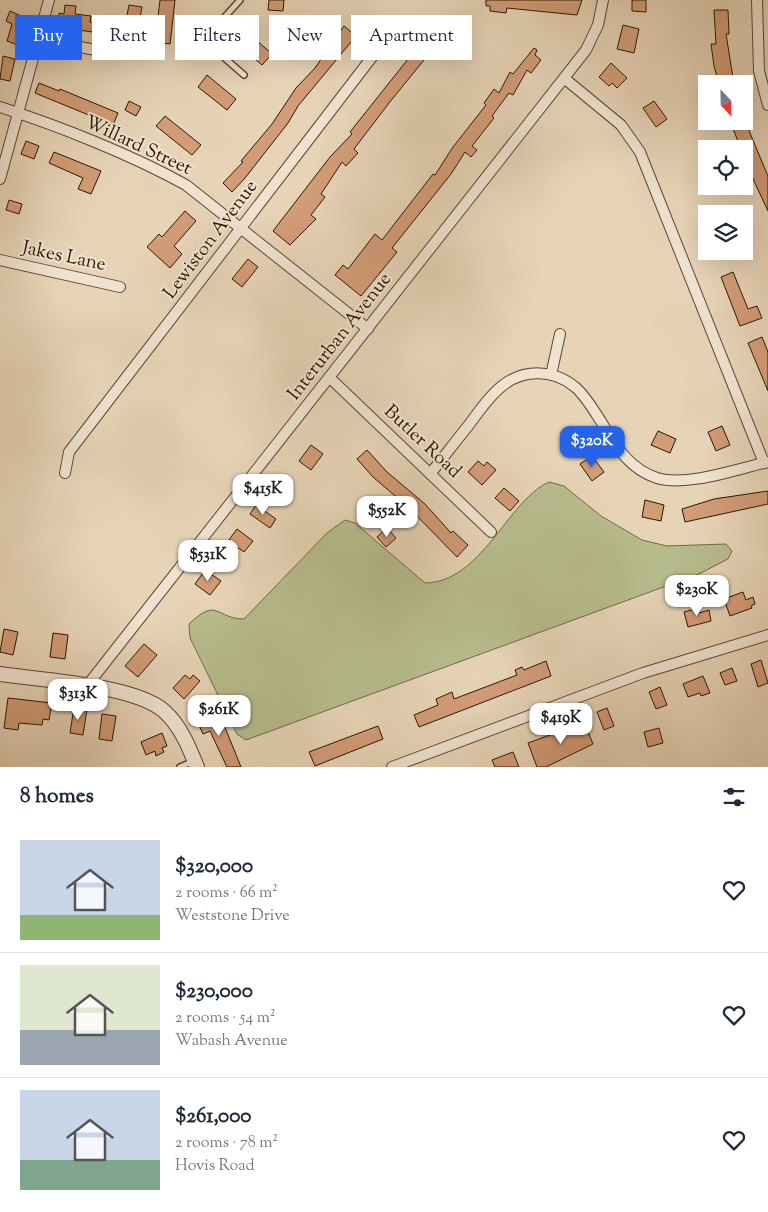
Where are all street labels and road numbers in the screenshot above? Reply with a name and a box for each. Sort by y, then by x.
street label: Willard Street [80,109,196,183]
street label: Lewiston Avenue [157,175,265,305]
street label: Jakes Lane [19,235,108,279]
street label: Interurban Avenue [281,267,399,407]
street label: Butler Road [377,399,467,485]

